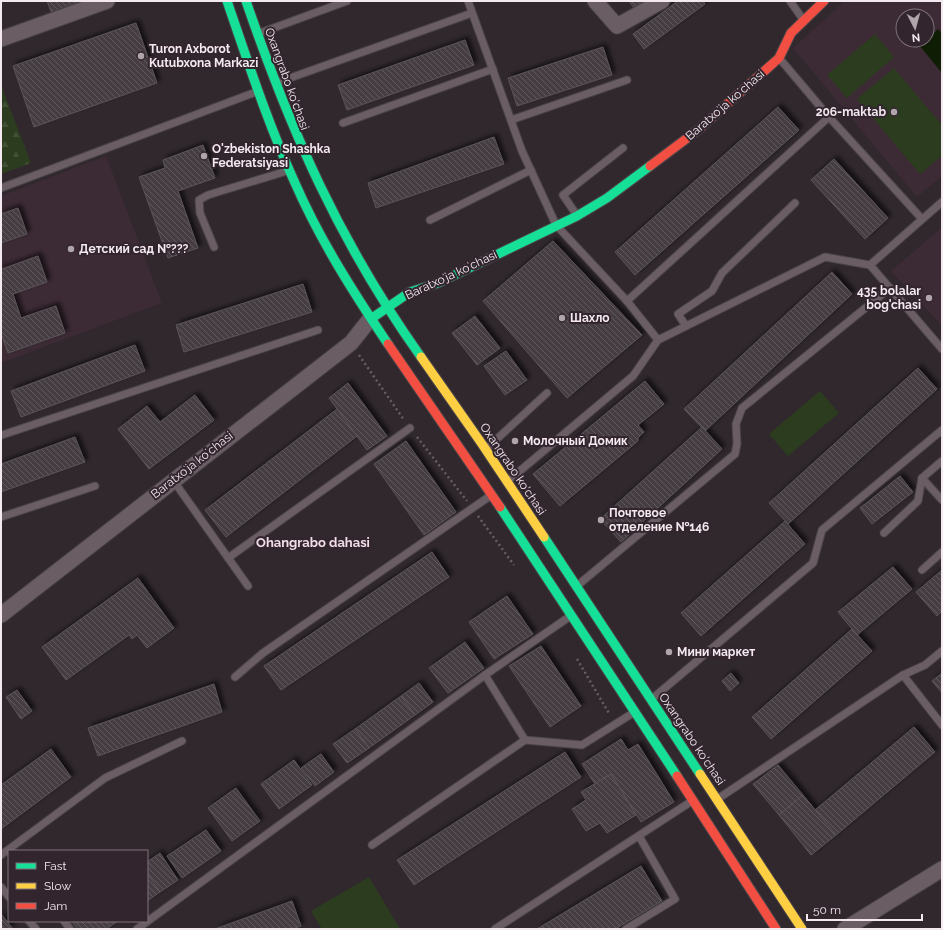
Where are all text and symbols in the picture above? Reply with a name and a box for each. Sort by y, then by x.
north arrow [895,8,935,48]
street label: Oxangrabo ko'chasi [262,26,312,132]
text: N [911,31,921,44]
place label: Turon Axborot Kutubxona Markazi [149,42,258,70]
marker: Turon Axborot Kutubxona Markazi [136,51,146,61]
street label: Baratxoʻja koʻchasi [683,67,767,143]
place label: 206-maktab [816,105,886,119]
marker: 206-maktab [889,107,899,117]
place label: O'zbekiston Shashka Federatsiyasi [212,142,330,170]
marker: O'zbekiston Shashka Federatsiyasi [199,151,209,161]
place label: Детский сад №??? [79,242,188,256]
marker: Детский сад №??? [66,244,76,254]
street label: Baratxoʻja koʻchasi [403,248,499,302]
place label: 435 bolalar bog'chasi [857,284,921,312]
marker: 435 bolalar bog'chasi [924,293,934,303]
place label: Шахло [570,311,610,325]
marker: Шахло [557,313,567,323]
street label: Oxangrabo ko'chasi [477,420,549,518]
street label: Baratxoʻja koʻchasi [148,429,236,501]
place label: Молочный Домик [523,434,628,448]
marker: Молочный Домик [510,436,520,446]
place label: Почтовое отделение №146 [609,506,709,534]
marker: Почтовое отделение №146 [596,515,606,525]
district label: Ohangrabo dahasi [256,535,370,550]
place label: Мини маркет [677,645,755,659]
marker: Мини маркет [664,647,674,657]
street label: Oxangrabo ko'chasi [656,690,728,788]
legend [8,850,148,922]
text: Fast [44,859,67,873]
text: Slow [44,879,71,893]
scale bar [807,896,922,922]
text: Jam [44,899,67,913]
text: 50 m [813,903,841,917]

